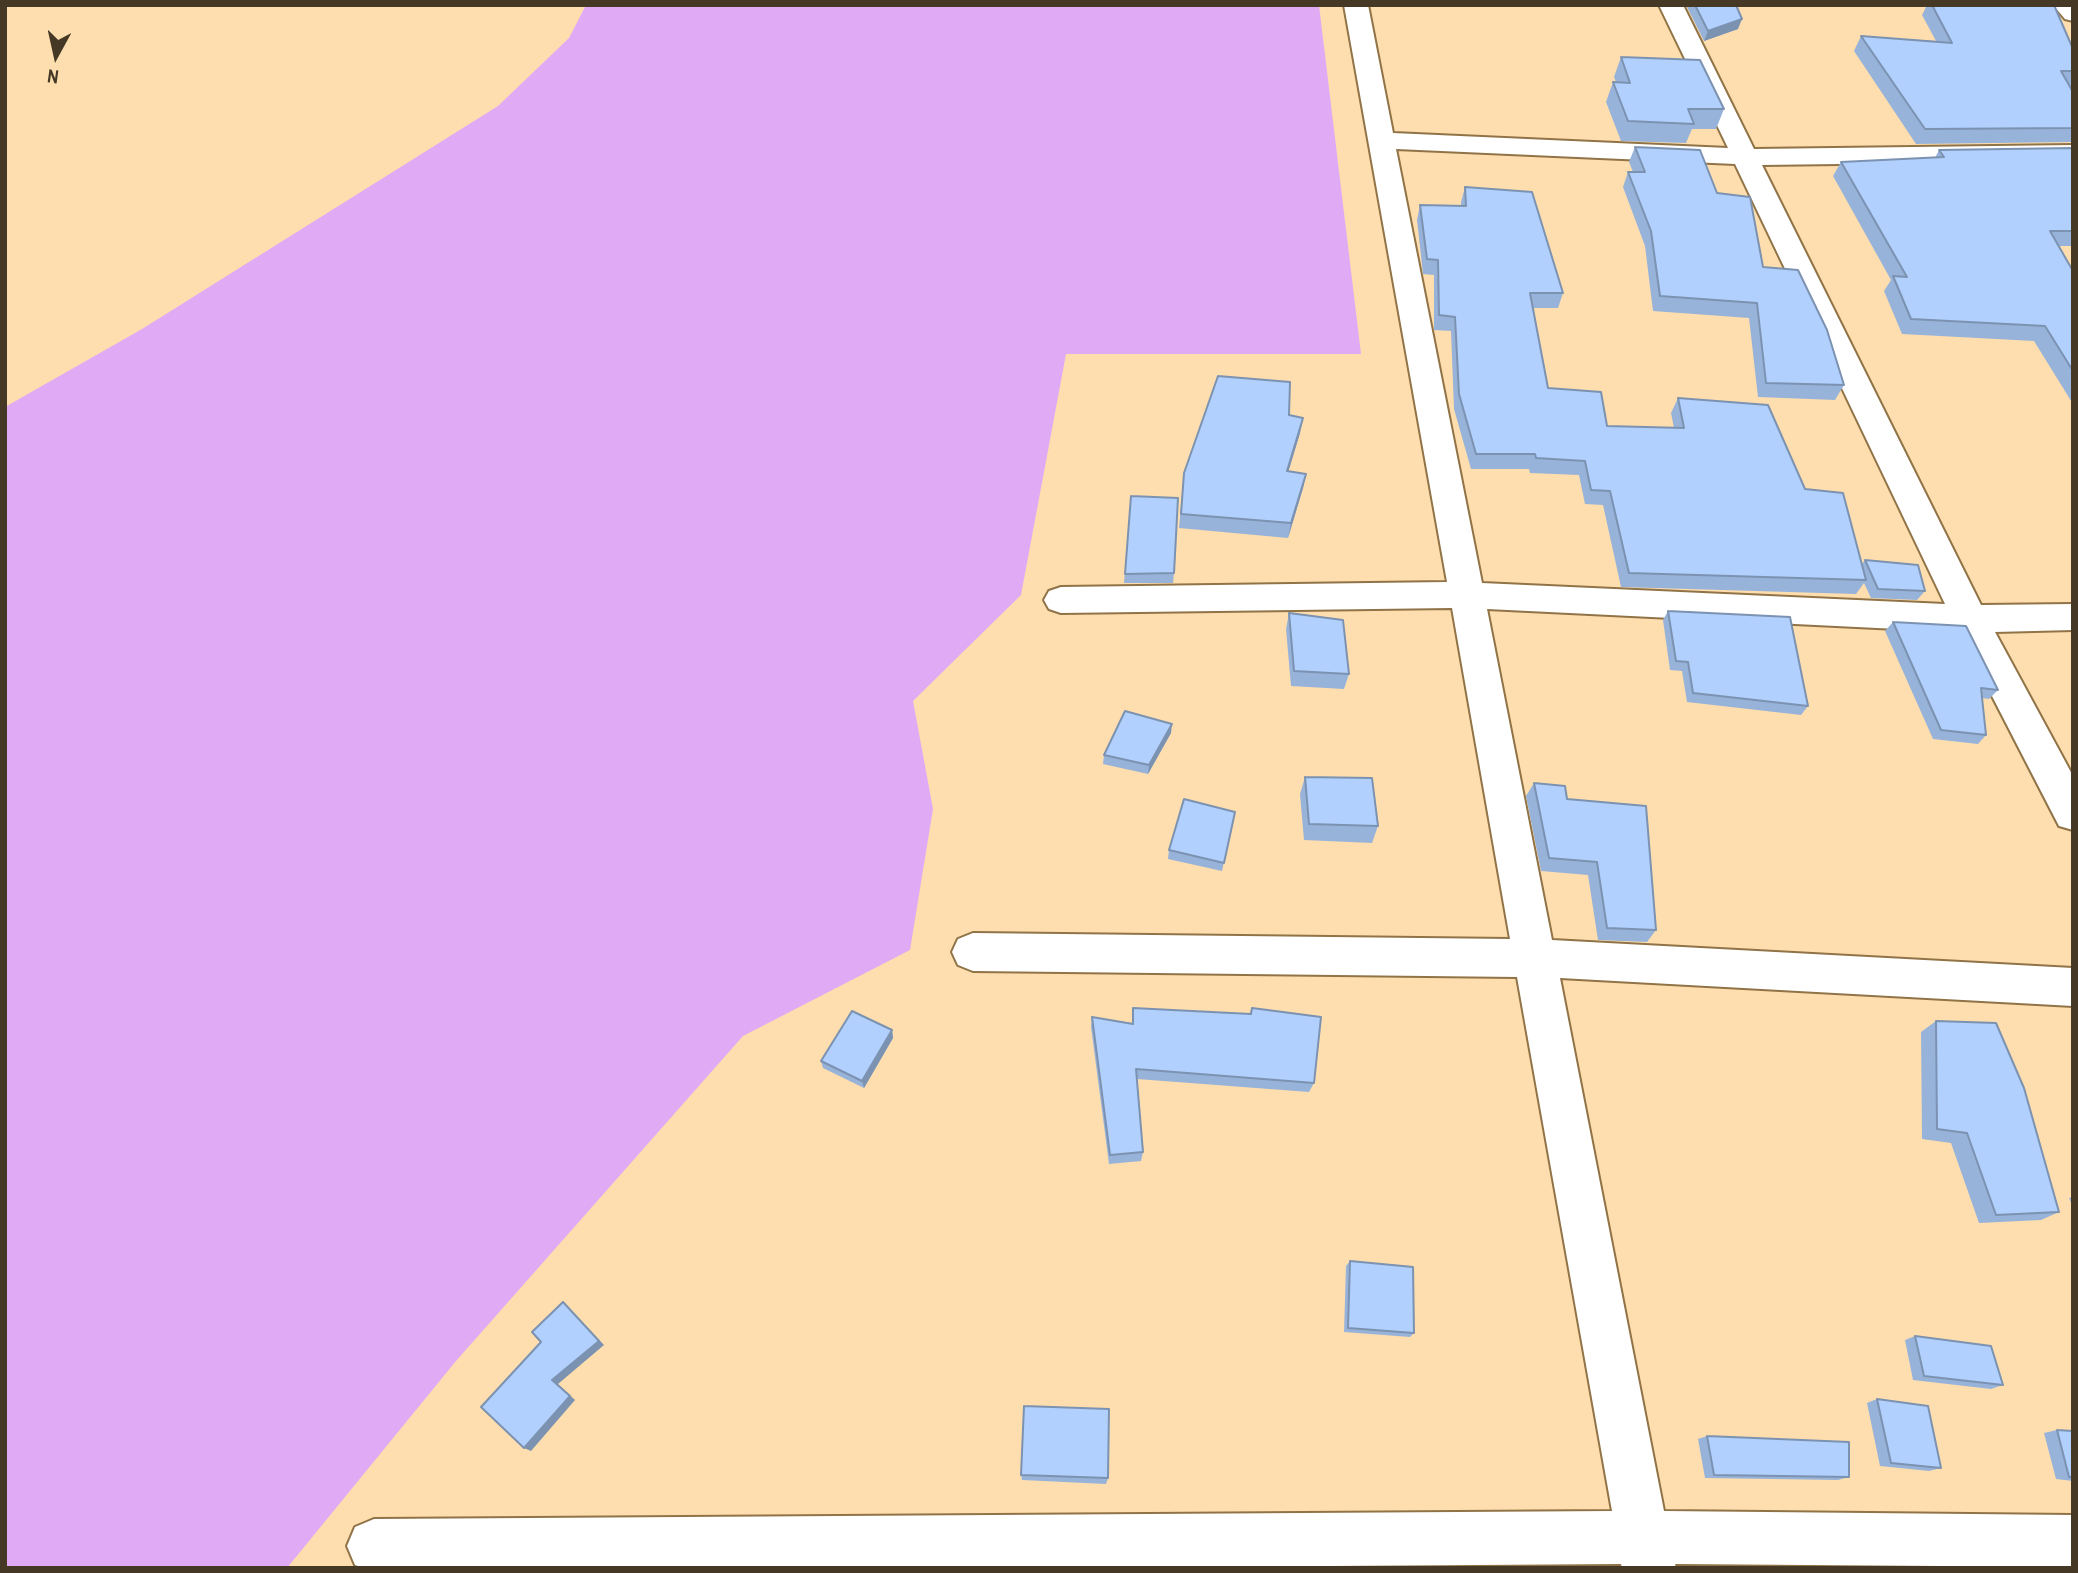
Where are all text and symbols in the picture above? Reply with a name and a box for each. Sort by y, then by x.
north arrow [21,21,91,91]
text: N [46,63,60,90]

